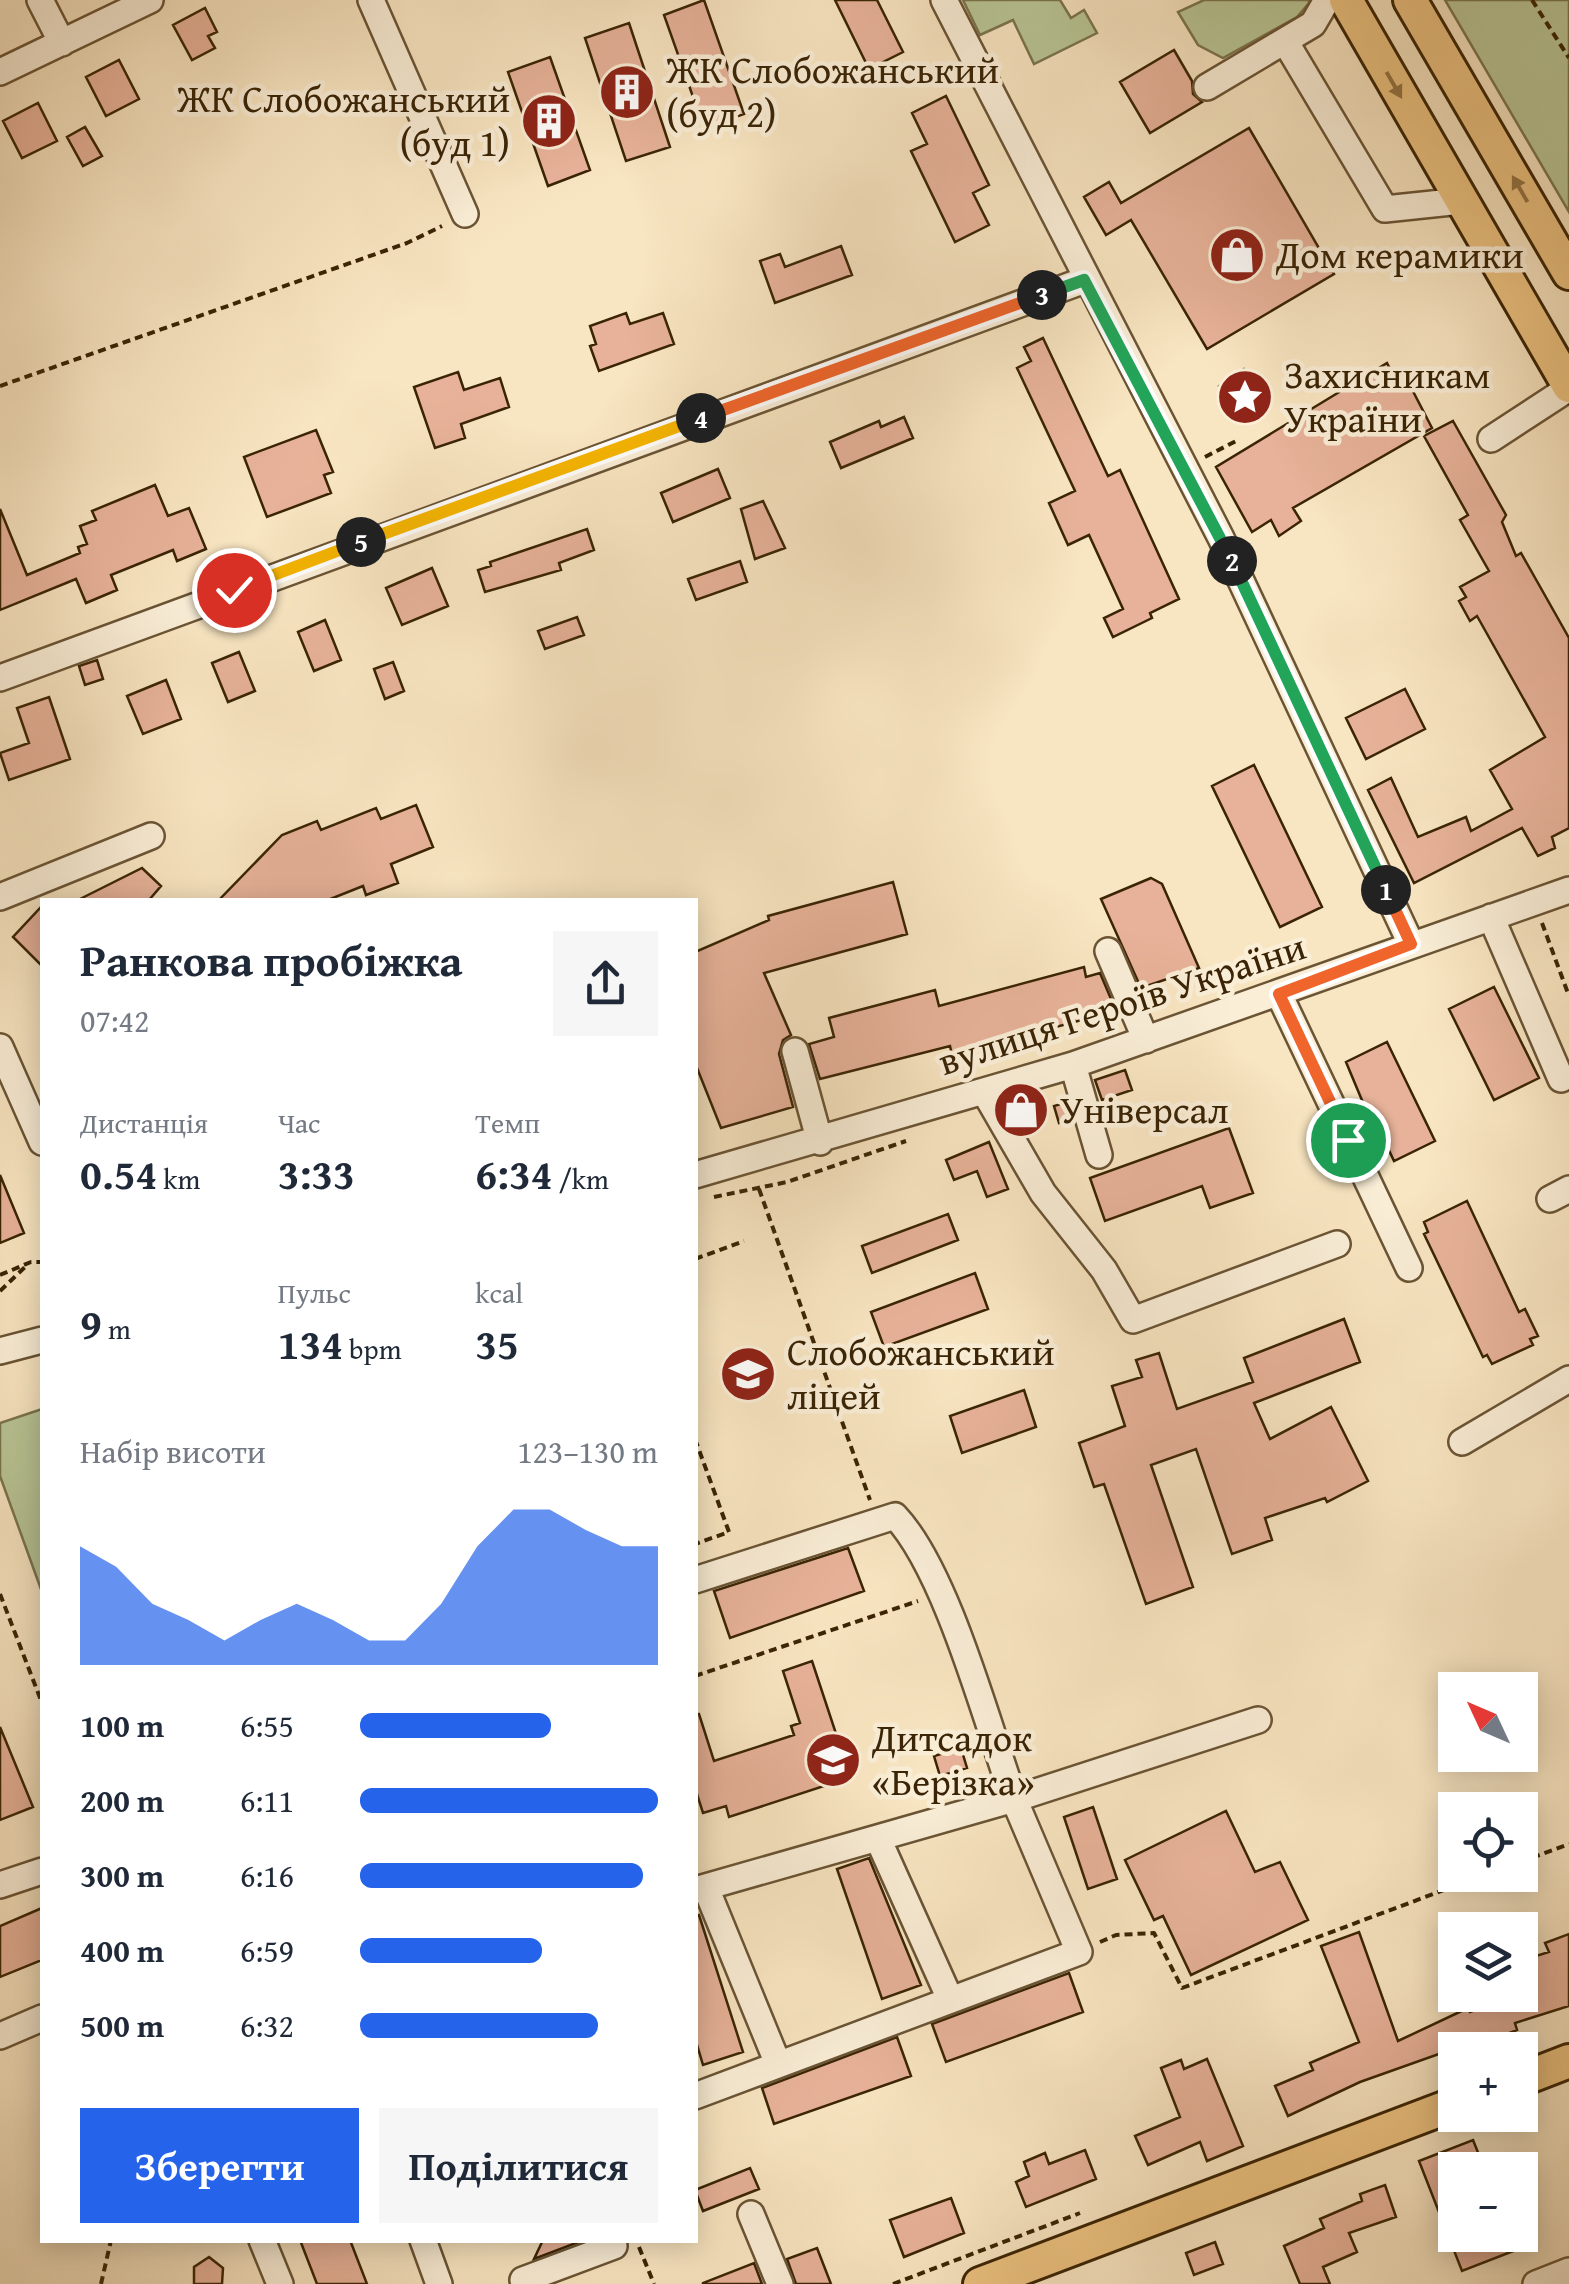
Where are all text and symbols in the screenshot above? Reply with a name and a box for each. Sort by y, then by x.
place label: ЖК Слобожанський (буд 2) [665,41,999,141]
building icon: ЖК Слобожанський (буд 2) [597,62,657,122]
place label: ЖК Слобожанський (буд 1) [176,70,510,170]
one-way arrow [1386,70,1403,99]
building icon: ЖК Слобожанський (буд 1) [519,91,579,151]
one-way arrow [1512,175,1529,203]
shop icon: Дом керамики [1207,225,1267,285]
place label: Дом керамики [1275,226,1524,282]
pin: 3 [1017,270,1067,320]
text: 3 [1035,274,1049,315]
place label: Захисникам України [1284,346,1490,446]
place icon: Захисникам України [1215,367,1275,427]
pin: 4 [676,393,726,443]
text: 4 [694,397,708,438]
pin: 5 [336,517,386,567]
text: 5 [354,521,368,562]
pin: 2 [1207,536,1257,586]
text: 2 [1225,540,1239,581]
pin [192,548,277,633]
icon: check [207,563,262,618]
pin: 1 [1361,865,1411,915]
text: 1 [1379,869,1393,910]
street label: вулиця Героїв України [931,917,1313,1089]
text: Ранкова пробіжка [80,927,463,992]
button: share [553,931,658,1036]
text: 07:42 [80,997,149,1044]
shop icon: Універсал [991,1080,1051,1140]
place label: Універсал [1060,1081,1229,1137]
pin [1306,1098,1391,1183]
text: Дистанція [80,1102,208,1143]
text: Час [278,1102,321,1143]
text: Темп [475,1102,540,1143]
icon: arrive [1321,1113,1376,1168]
text: 0.54 [80,1143,157,1204]
text: 3:33 [278,1143,355,1204]
text: 6:34 [475,1143,552,1204]
text: km [157,1158,200,1199]
text: /km [552,1158,609,1199]
text: Пульс [278,1272,351,1313]
text: kcal [475,1272,523,1313]
text: 9 [80,1293,102,1354]
text: m [102,1308,131,1349]
text: 134 [278,1313,343,1374]
text: 35 [475,1313,519,1374]
place label: Слобожанський ліцей [787,1323,1055,1423]
text: bpm [343,1328,402,1369]
school or university icon: Слобожанський ліцей [718,1344,778,1404]
text: Набір висоти [80,1428,266,1475]
text: 123–130 m [517,1428,658,1475]
north arrow [1438,1672,1538,1772]
map controls [1438,1672,1538,2252]
text: 100 m [80,1702,164,1749]
text: 6:55 [240,1702,294,1749]
place label: Дитсадок «Берізка» [871,1709,1035,1809]
school or university icon: Дитсадок «Берізка» [803,1730,863,1790]
text: 200 m [80,1777,164,1824]
text: 6:11 [240,1777,294,1824]
button: locate [1438,1792,1538,1892]
text: 300 m [80,1852,164,1899]
text: 6:16 [240,1852,294,1899]
button: layers [1438,1912,1538,2012]
text: 400 m [80,1927,164,1974]
text: 6:59 [240,1927,294,1974]
text: 500 m [80,2002,164,2049]
text: 6:32 [240,2002,294,2049]
button: + [1438,2032,1538,2132]
button: Зберегти [80,2108,359,2223]
button: Поділитися [379,2108,658,2223]
button: − [1438,2152,1538,2252]

